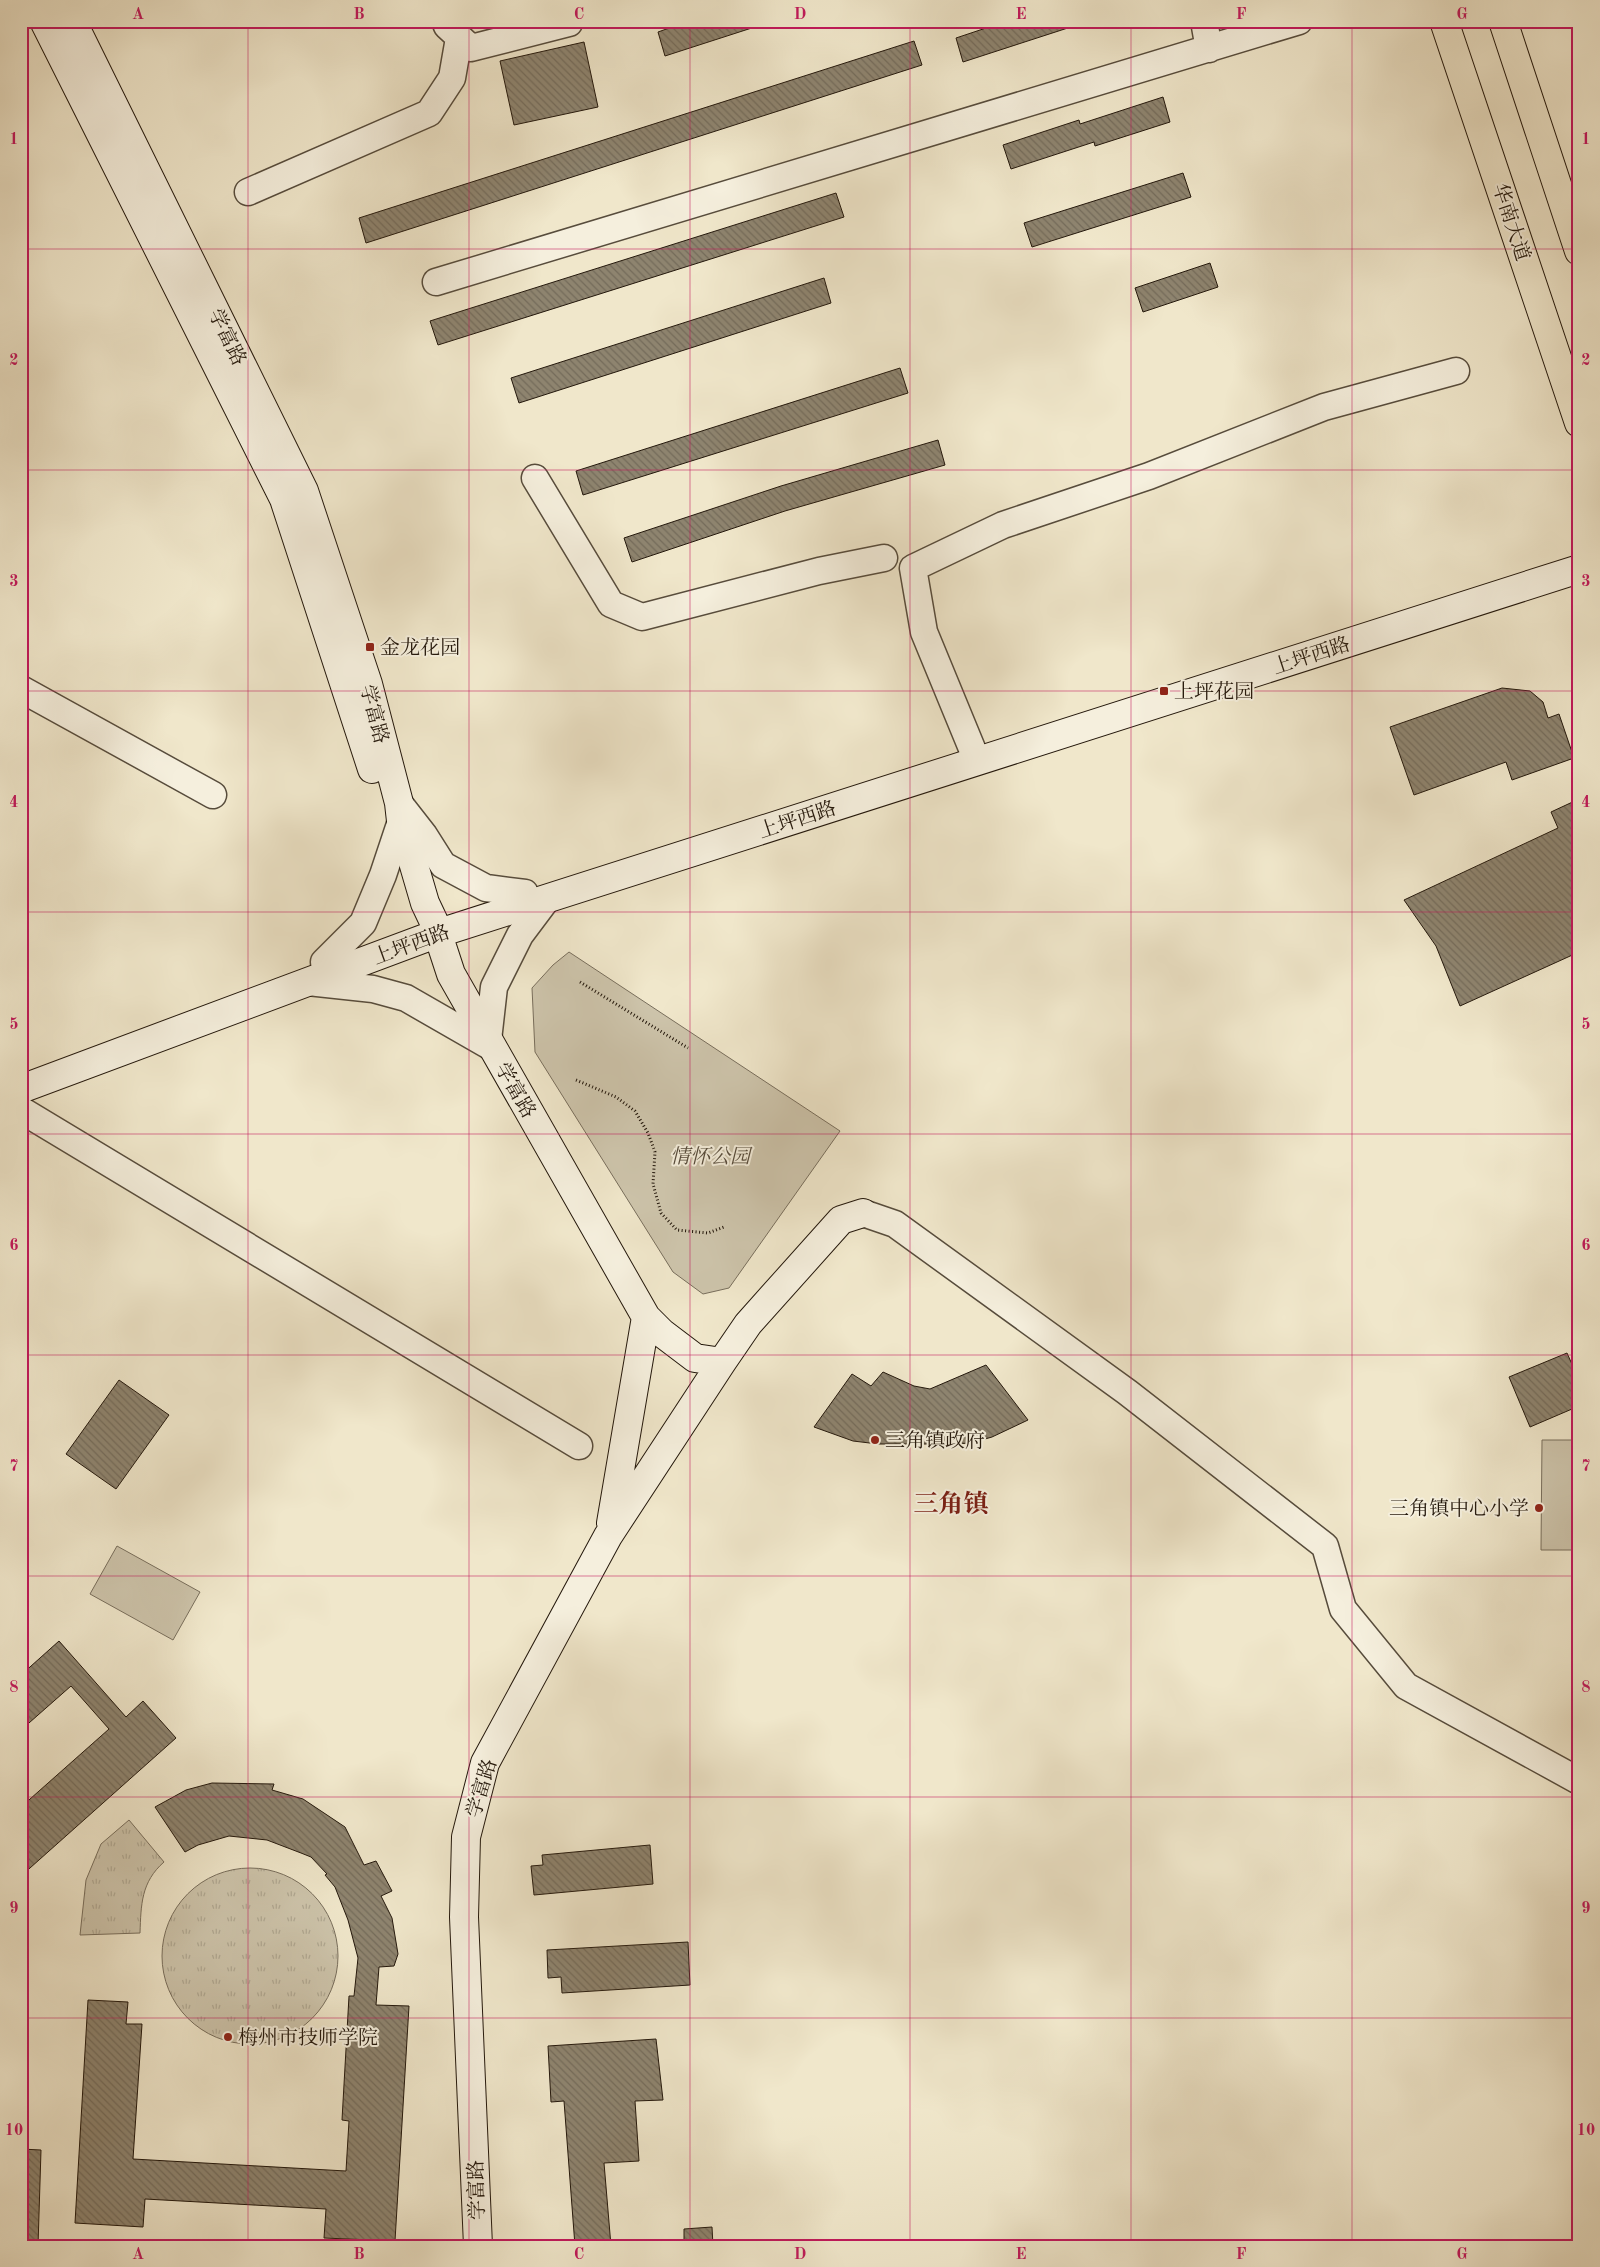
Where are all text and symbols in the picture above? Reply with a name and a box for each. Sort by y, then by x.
text: A [132,7,144,23]
text: B [353,7,365,23]
text: C [574,7,584,23]
text: D [794,7,806,23]
text: E [1015,7,1027,23]
text: F [1236,7,1247,23]
text: G [1456,7,1468,23]
text: 1 [9,132,19,148]
text: 1 [1581,132,1591,148]
street label: 华南大道 [1488,181,1535,264]
street label: 学富路 [204,305,251,369]
text: 2 [9,353,19,369]
text: 2 [1581,353,1591,369]
text: 3 [9,574,19,590]
text: 3 [1581,574,1591,590]
street label: 上坪西路 [1270,633,1353,679]
place label: 金龙花园 [380,637,460,659]
marker: 金龙花园 [364,641,376,653]
place label: 上坪花园 [1174,681,1254,703]
street label: 学富路 [356,682,393,746]
marker: 上坪花园 [1158,685,1170,697]
text: 4 [9,795,19,811]
text: 4 [1581,795,1591,811]
street label: 上坪西路 [756,797,839,843]
street label: 上坪西路 [370,921,453,969]
text: 5 [9,1017,19,1033]
text: 5 [1581,1017,1591,1033]
street label: 学富路 [491,1059,541,1122]
park label: 情怀公园 [670,1146,753,1168]
text: 6 [9,1238,19,1254]
text: 6 [1581,1238,1591,1254]
place label: 三角镇政府 [885,1430,985,1452]
marker: 三角镇政府 [869,1434,881,1446]
text: 7 [9,1459,19,1475]
text: 7 [1581,1459,1591,1475]
district label: 三角镇 [913,1490,989,1518]
place label: 三角镇中心小学 [1389,1498,1529,1520]
marker: 三角镇中心小学 [1533,1502,1545,1514]
text: 8 [9,1680,19,1696]
text: 8 [1581,1680,1591,1696]
street label: 学富路 [462,1756,501,1820]
text: 9 [9,1901,19,1917]
text: 9 [1581,1901,1591,1917]
place label: 梅州市技师学院 [238,2027,378,2049]
marker: 梅州市技师学院 [222,2031,234,2043]
text: 10 [5,2123,23,2139]
text: 10 [1577,2123,1595,2139]
street label: 学富路 [464,2160,489,2220]
text: A [132,2247,144,2263]
text: B [353,2247,365,2263]
text: C [574,2247,584,2263]
text: D [794,2247,806,2263]
text: E [1015,2247,1027,2263]
text: F [1236,2247,1247,2263]
text: G [1456,2247,1468,2263]

